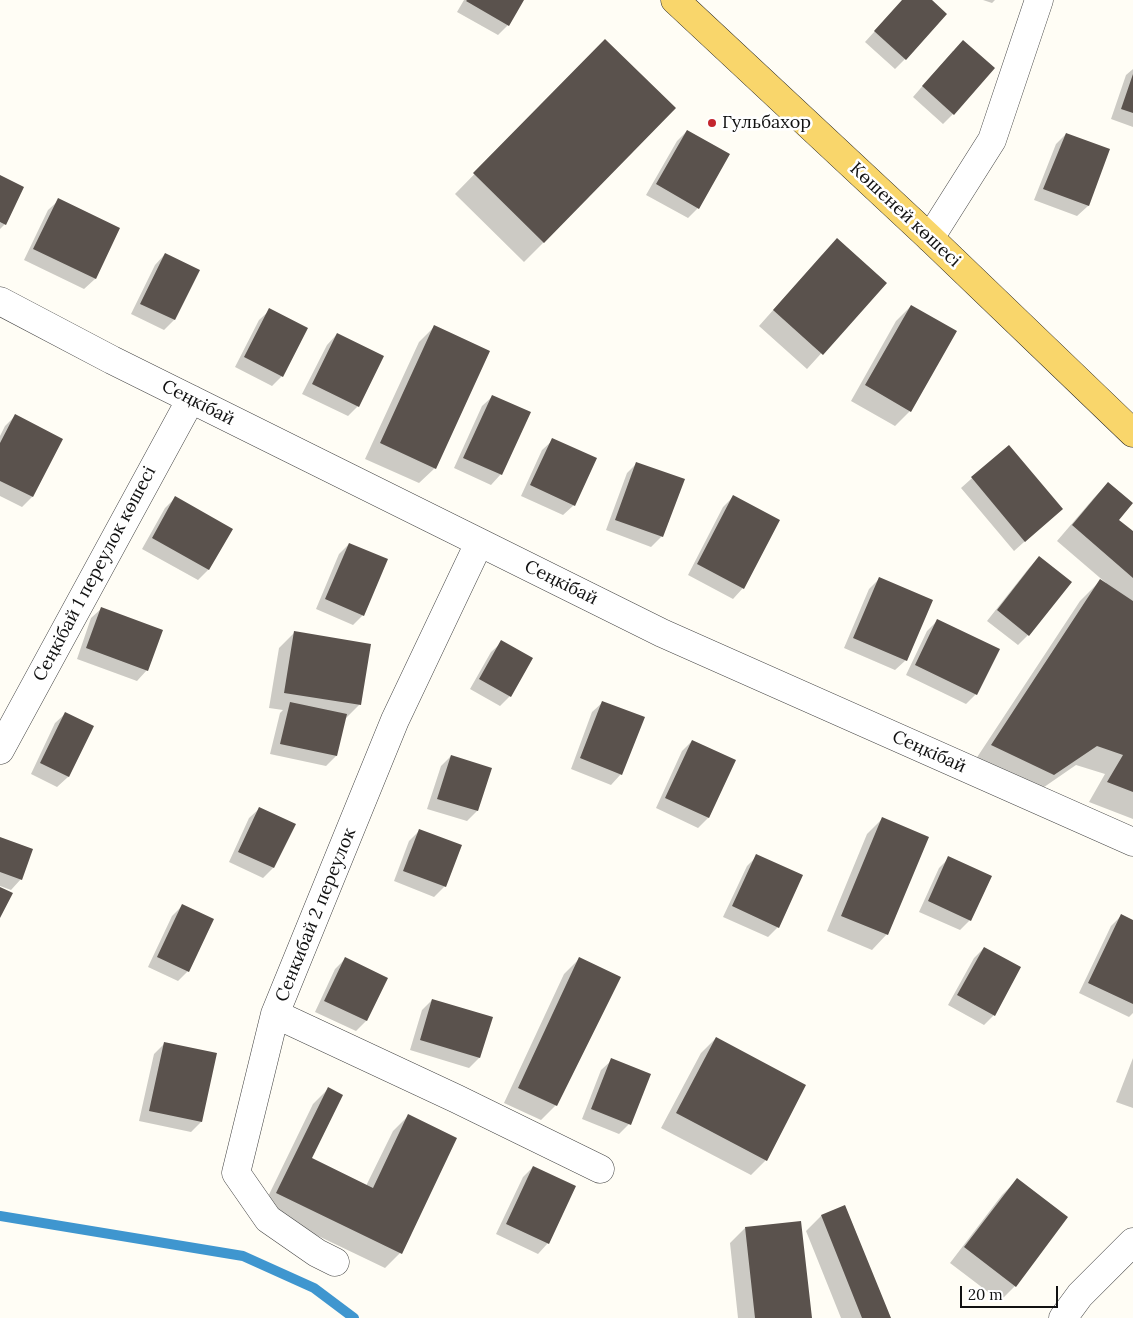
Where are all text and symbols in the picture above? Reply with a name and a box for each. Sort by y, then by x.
place label: Гульбахор [722,112,811,134]
marker: Гульбахор [706,117,718,129]
street label: Көшеней көшесі [845,158,965,272]
street label: Сеңкібай [158,375,238,431]
street label: Сеңкібай 1 переулок көшесі [29,463,161,685]
street label: Сеңкібай [521,556,601,610]
street label: Сеңкібай [889,726,969,778]
street label: Сенкибай 2 переулок [271,825,361,1005]
scale bar [963,1276,1060,1308]
text: 20 m [968,1285,1003,1304]

